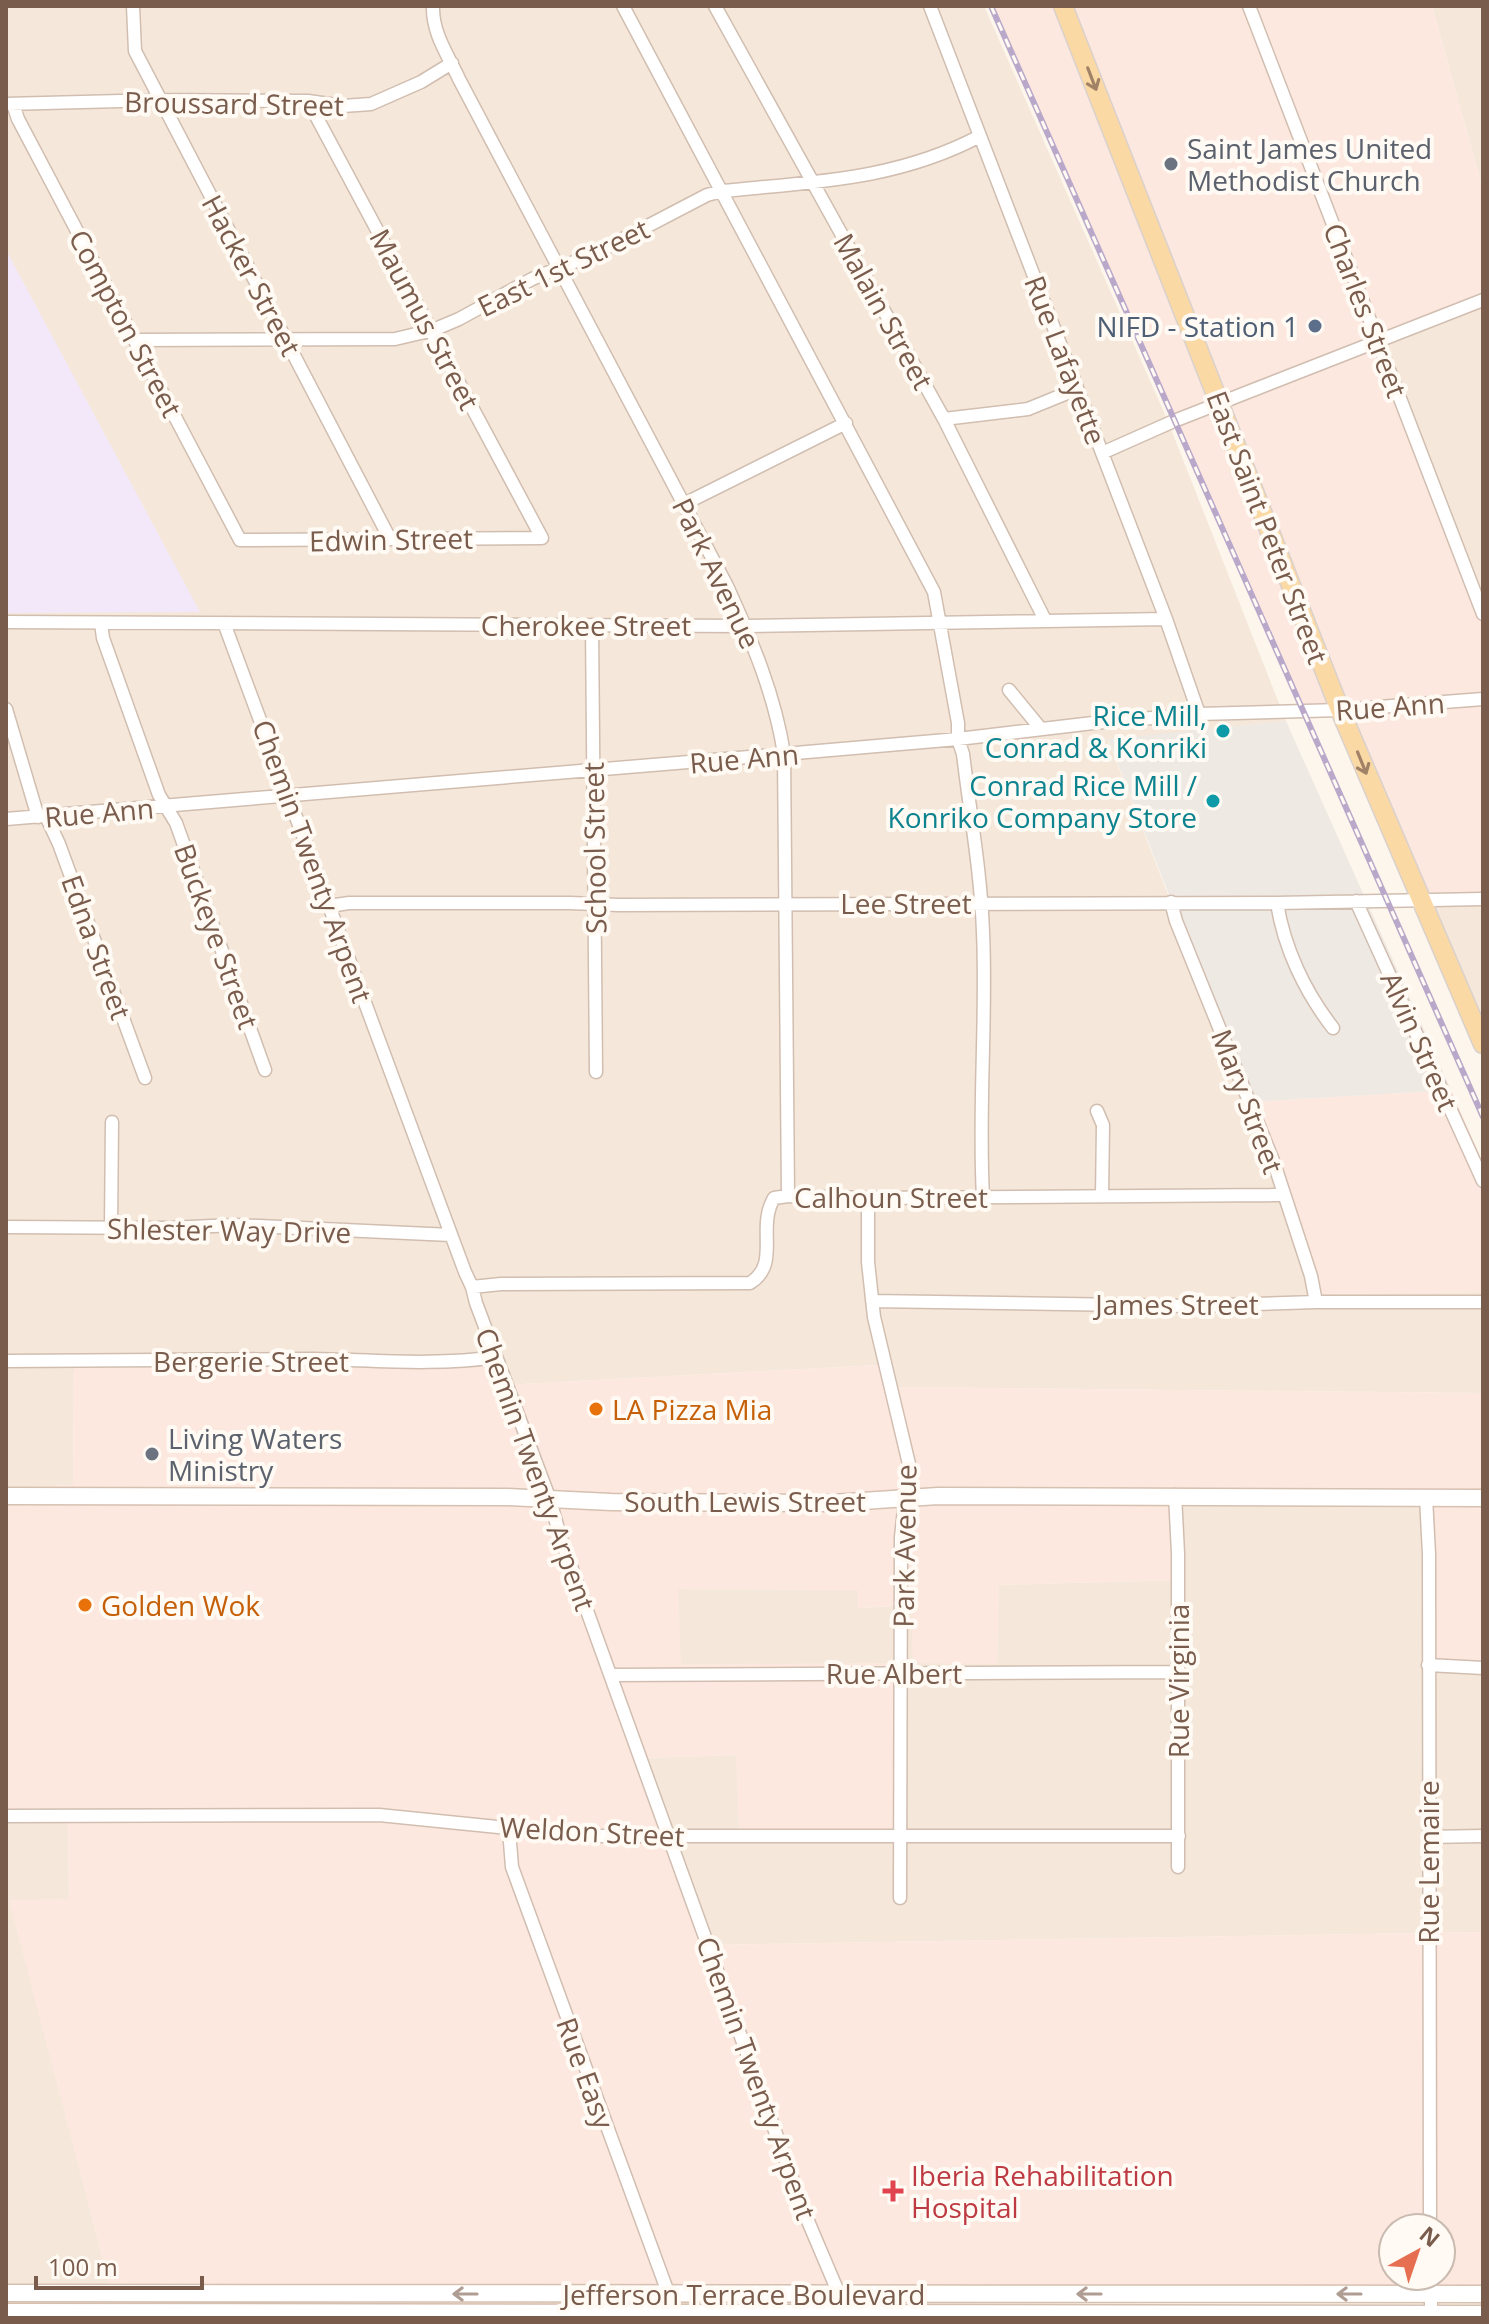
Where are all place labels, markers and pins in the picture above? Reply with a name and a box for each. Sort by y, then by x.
place label: Saint James United Methodist Church [1187,129,1432,199]
marker: Saint James United Methodist Church [1162,155,1180,173]
place label: NIFD - Station 1 [1097,307,1299,345]
marker: NIFD - Station 1 [1306,317,1324,335]
place label: Rice Mill, Conrad & Konriki [985,696,1207,766]
marker: Rice Mill, Conrad & Konriki [1214,722,1232,740]
place label: Conrad Rice Mill / Konriko Company Store [888,766,1197,836]
marker: Conrad Rice Mill / Konriko Company Store [1204,792,1222,810]
place label: LA Pizza Mia [612,1390,772,1428]
marker: LA Pizza Mia [587,1400,605,1418]
place label: Living Waters Ministry [168,1419,342,1489]
marker: Living Waters Ministry [143,1445,161,1463]
place label: Golden Wok [101,1586,260,1624]
marker: Golden Wok [76,1596,94,1614]
place label: Iberia Rehabilitation Hospital [911,2156,1174,2226]
marker: Iberia Rehabilitation Hospital [882,2180,904,2202]

